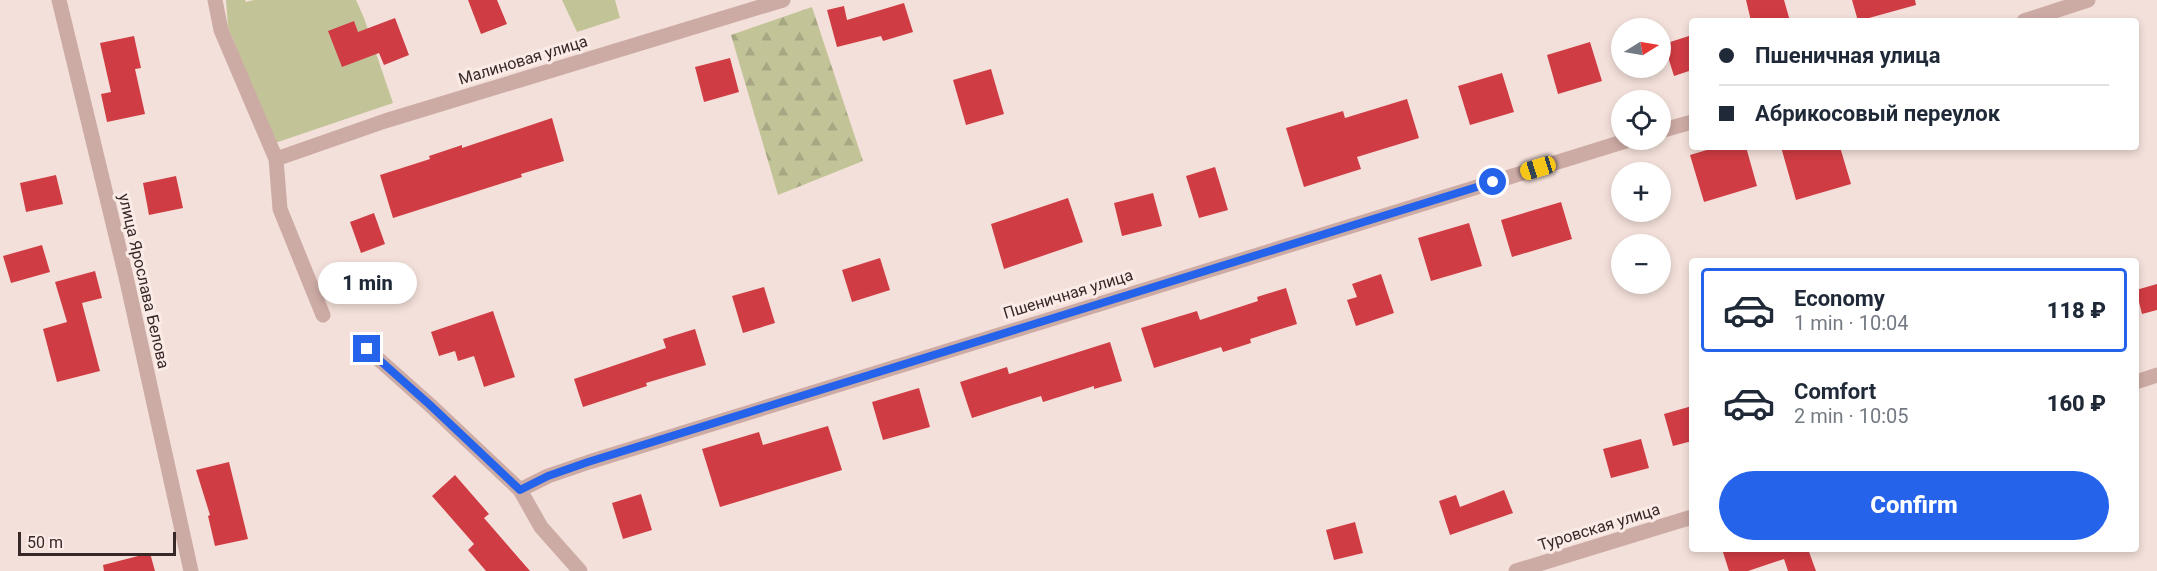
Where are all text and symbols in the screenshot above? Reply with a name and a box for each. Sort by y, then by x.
north arrow [1611,18,1671,78]
map controls [1611,18,1671,294]
street label: Малиновая улица [456,31,590,89]
text: Пшеничная улица [1755,43,1940,68]
button: locate [1611,90,1671,150]
text: Абрикосовый переулок [1755,101,2000,126]
car [1518,154,1558,182]
button: + [1611,162,1671,222]
route start [1479,168,1506,195]
street label: улица Ярослава Белова [115,192,173,370]
button: − [1611,234,1671,294]
callout: 1 min [318,262,416,304]
street label: Пшеничная улица [1001,265,1135,323]
text: 1 min [342,271,393,295]
icon: car [1722,283,1776,337]
text: Economy [1794,286,1885,311]
text: 118 ₽ [2047,298,2106,323]
text: 1 min · 10:04 [1794,311,1909,335]
route end [353,335,380,362]
icon: car [1722,376,1776,430]
text: Comfort [1794,379,1876,404]
text: 160 ₽ [2047,391,2106,416]
text: 2 min · 10:05 [1794,404,1909,428]
button: Confirm [1719,471,2109,540]
street label: Туровская улица [1536,499,1662,555]
scale bar [18,529,176,556]
text: 50 m [27,533,63,552]

